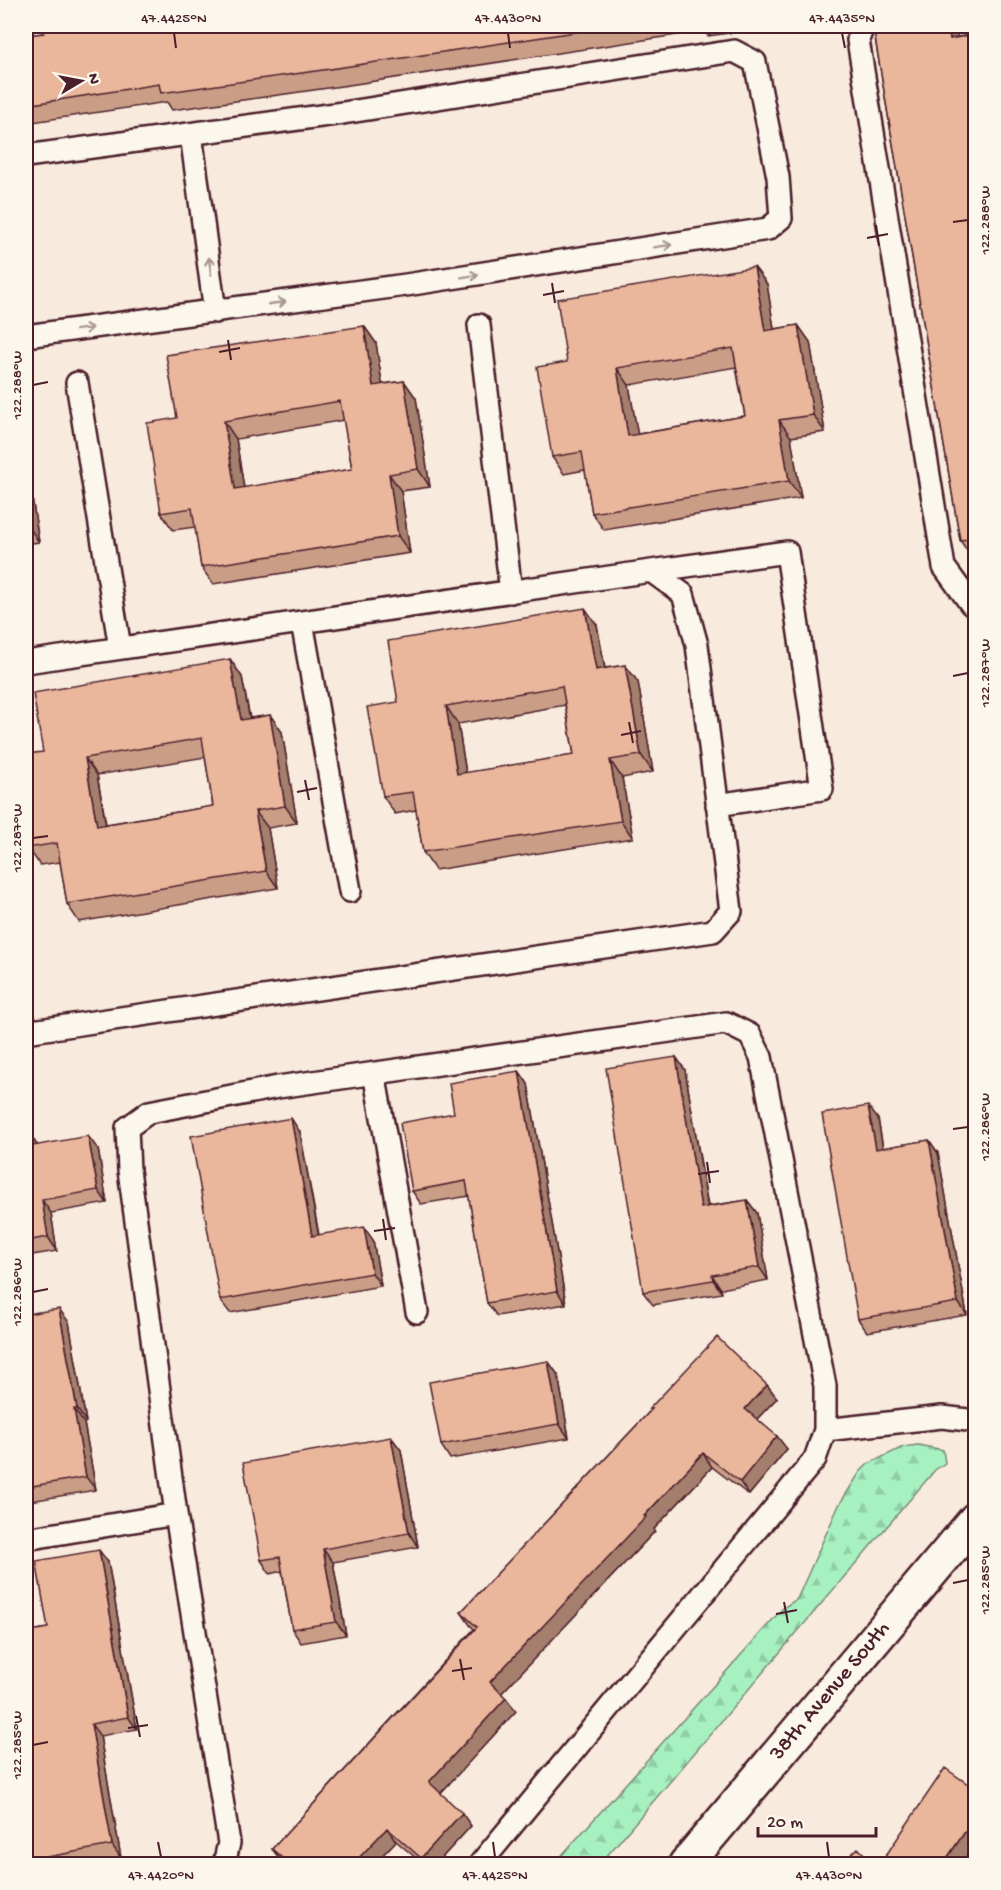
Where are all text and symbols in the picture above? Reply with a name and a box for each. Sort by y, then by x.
text: 47.4425°N [141,10,207,28]
text: 47.4430°N [475,10,542,28]
text: 47.4435°N [809,10,875,28]
north arrow [51,51,111,111]
text: N [82,72,103,86]
text: 122.288°W [977,185,995,255]
one-way arrow [652,240,672,251]
one-way arrow [204,256,215,276]
one-way arrow [459,270,479,281]
one-way arrow [266,298,286,309]
one-way arrow [73,323,93,334]
text: 122.288°W [9,350,27,420]
text: 122.287°W [977,639,995,708]
text: 122.287°W [9,804,27,873]
text: 122.286°W [977,1093,995,1162]
text: 122.286°W [9,1258,27,1327]
text: 122.285°W [977,1546,995,1615]
street label: 38th Avenue South [764,1617,897,1767]
text: 122.285°W [9,1711,27,1780]
scale bar [758,1800,876,1838]
text: 20 m [767,1813,803,1834]
text: 47.4420°N [128,1867,194,1885]
text: 47.4425°N [462,1867,528,1885]
text: 47.4430°N [796,1867,863,1885]

